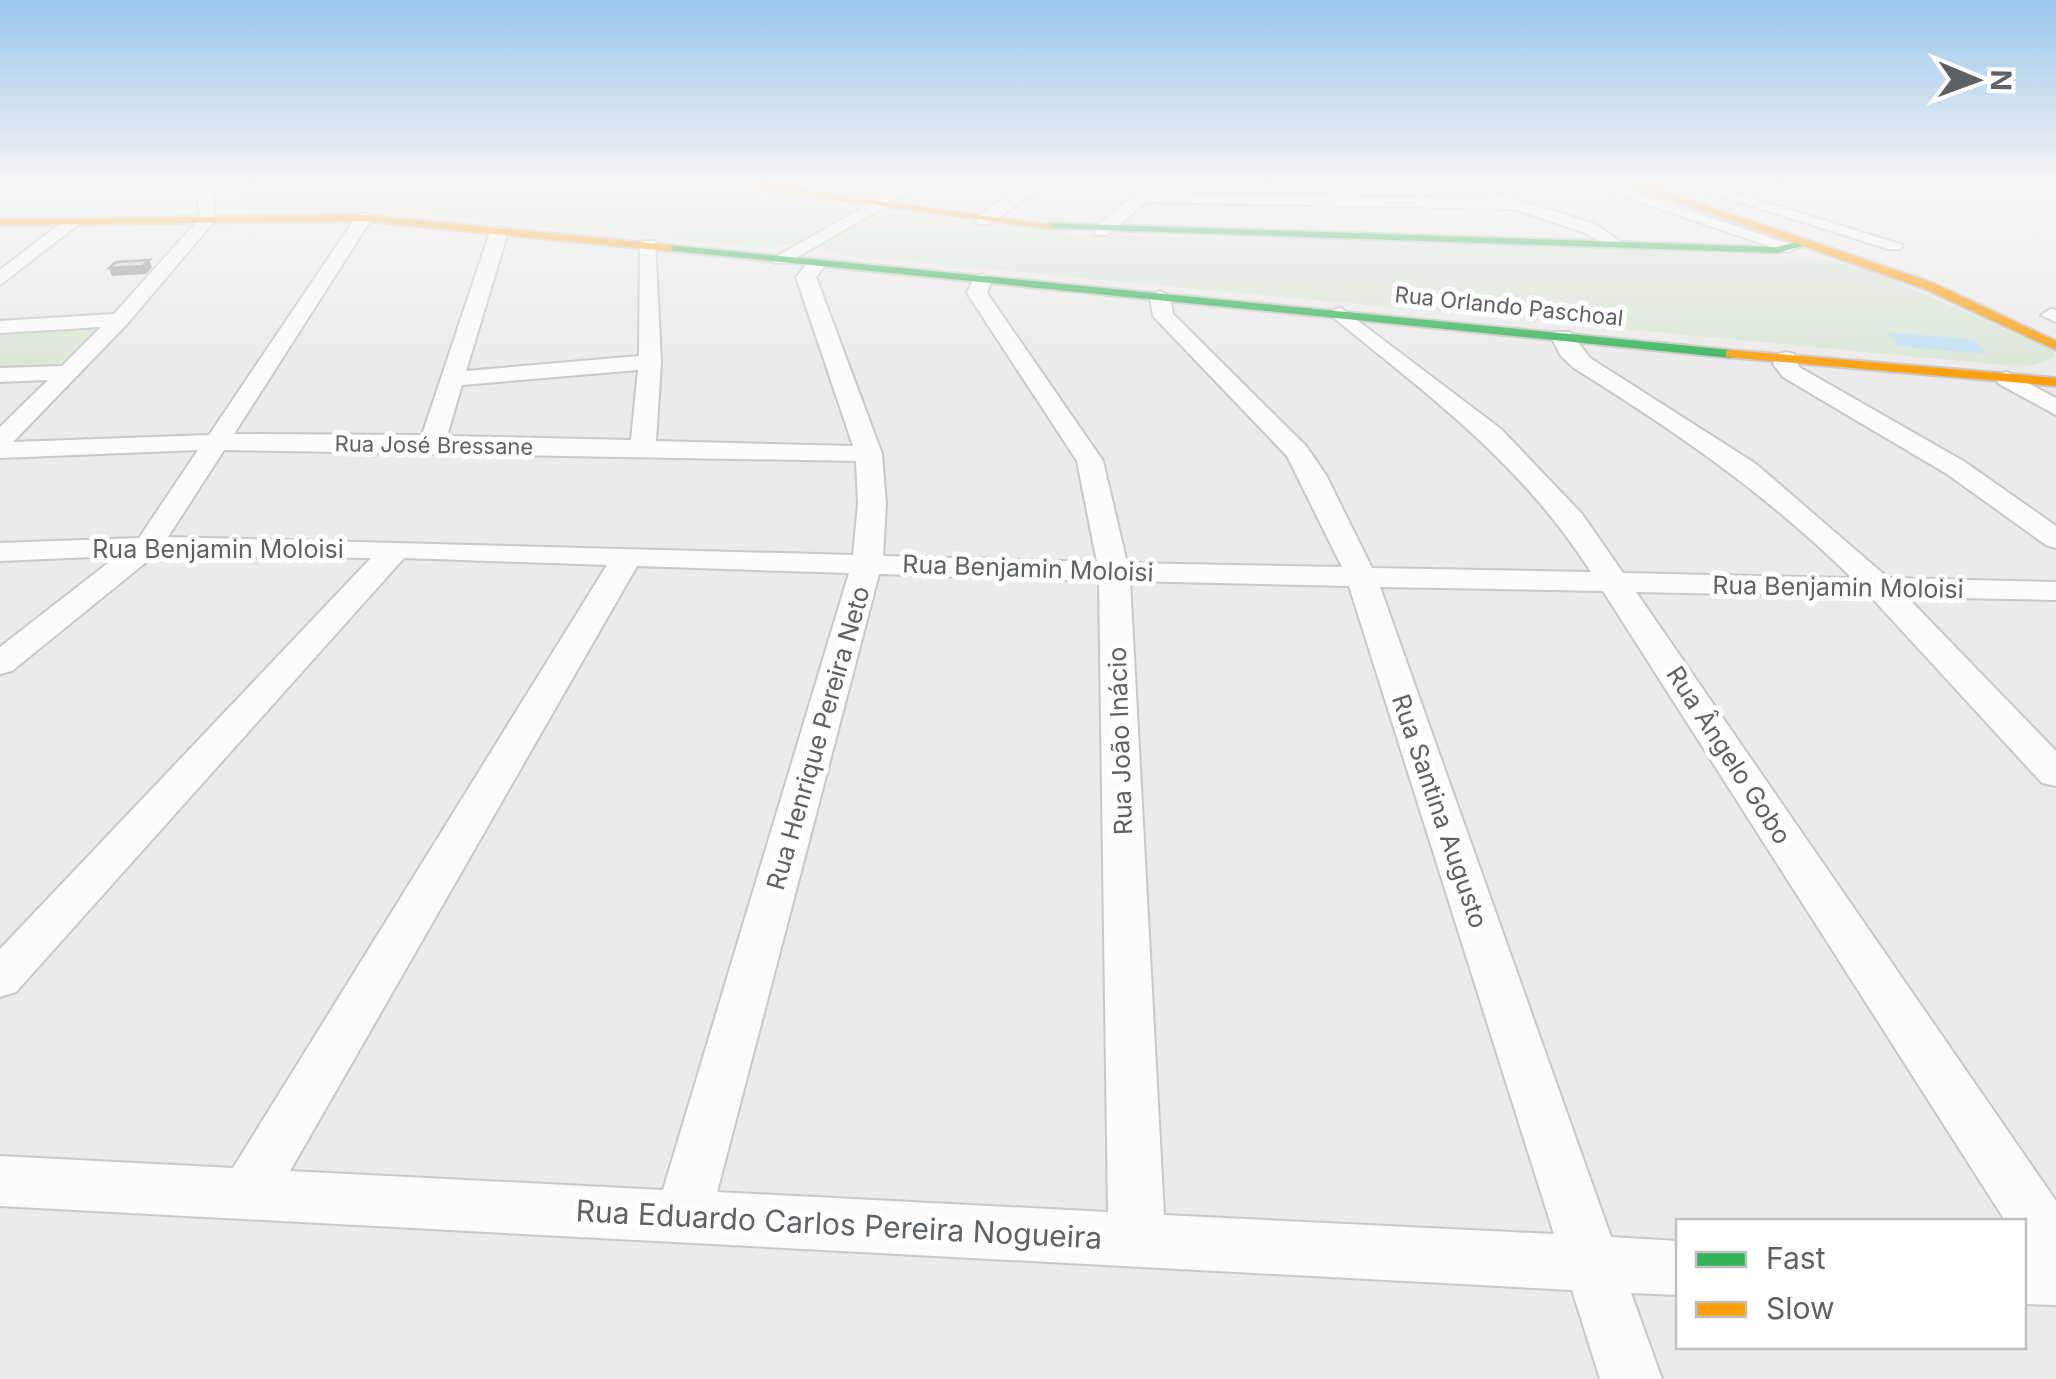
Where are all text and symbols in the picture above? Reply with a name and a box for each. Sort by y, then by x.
north arrow [1926,30,2026,130]
text: N [1984,69,2018,91]
street label: Rua Orlando Paschoal [1394,281,1624,331]
street label: Rua José Bressane [334,430,534,460]
street label: Rua Benjamin Moloisi [92,534,344,564]
street label: Rua Benjamin Moloisi [902,549,1154,587]
street label: Rua Benjamin Moloisi [1712,570,1964,604]
street label: Rua Henrique Pereira Neto [760,583,876,893]
street label: Rua João Inácio [1102,646,1138,836]
street label: Rua Ângelo Gobo [1660,660,1798,850]
street label: Rua Santina Augusto [1386,690,1494,932]
street label: Rua Eduardo Carlos Pereira Nogueira [575,1192,1103,1256]
legend [1676,1219,2026,1349]
text: Fast [1766,1240,1826,1276]
text: Slow [1766,1290,1835,1326]

